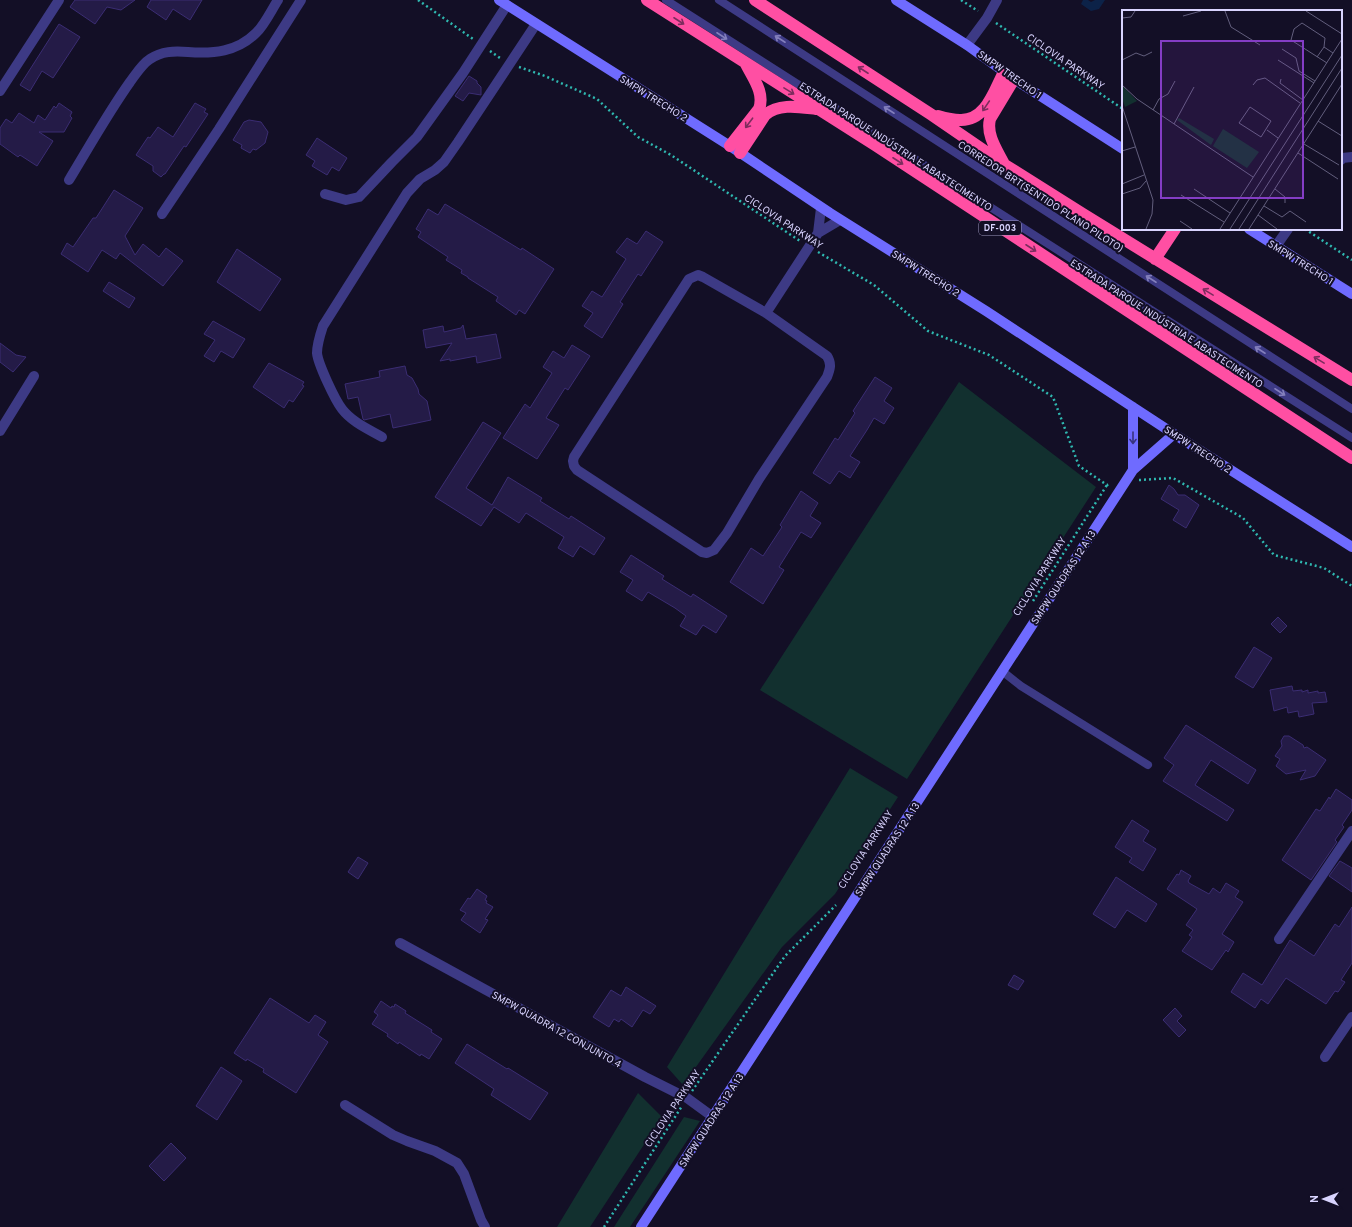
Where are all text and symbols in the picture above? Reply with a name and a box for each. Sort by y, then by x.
inset map [1122,10,1342,230]
one-way arrow [673,17,684,25]
street label: CICLOVIA PARKWAY [1024,31,1107,93]
one-way arrow [716,32,727,40]
one-way arrow [774,35,786,43]
street label: SMPW TRECHO 1 [975,48,1044,102]
one-way arrow [857,65,869,73]
street label: SMPW TRECHO 2 [617,73,689,125]
street label: ESTRADA PARQUE INDÚSTRIA E ABASTECIMENTO [796,80,994,215]
one-way arrow [783,87,795,95]
one-way arrow [982,100,990,111]
one-way arrow [884,106,895,114]
one-way arrow [744,117,753,128]
street label: CORREDOR BRT(SENTIDO PLANO PILOTO) [955,139,1126,256]
one-way arrow [893,157,904,165]
street label: CICLOVIA PARKWAY [741,192,825,253]
road number: DF-003 [979,221,1021,235]
street label: SMPW TRECHO 1 [1265,238,1335,289]
one-way arrow [1025,243,1036,252]
street label: SMPW TRECHO 2 [889,248,961,300]
street label: ESTRADA PARQUE INDÚSTRIA E ABASTECIMENTO [1067,257,1265,392]
one-way arrow [1145,275,1157,283]
one-way arrow [1203,288,1214,296]
one-way arrow [1255,346,1266,354]
one-way arrow [1313,355,1325,363]
one-way arrow [1275,388,1286,396]
street label: SMPW TRECHO 2 [1161,424,1233,477]
one-way arrow [1129,431,1137,444]
street label: SMPW QUADRAS 12 A 13 [1029,528,1099,627]
street label: CICLOVIA PARKWAY [1011,534,1070,619]
street label: SMPW QUADRAS 12 A 13 [853,800,923,899]
street label: CICLOVIA PARKWAY [836,808,897,892]
street label: SMPW QUADRA 12 CONJUNTO 4 [489,989,623,1071]
street label: CICLOVIA PARKWAY [642,1067,704,1150]
street label: SMPW QUADRAS 12 A 13 [677,1071,747,1170]
north arrow [1304,1179,1344,1219]
text: N [1308,1195,1322,1203]

